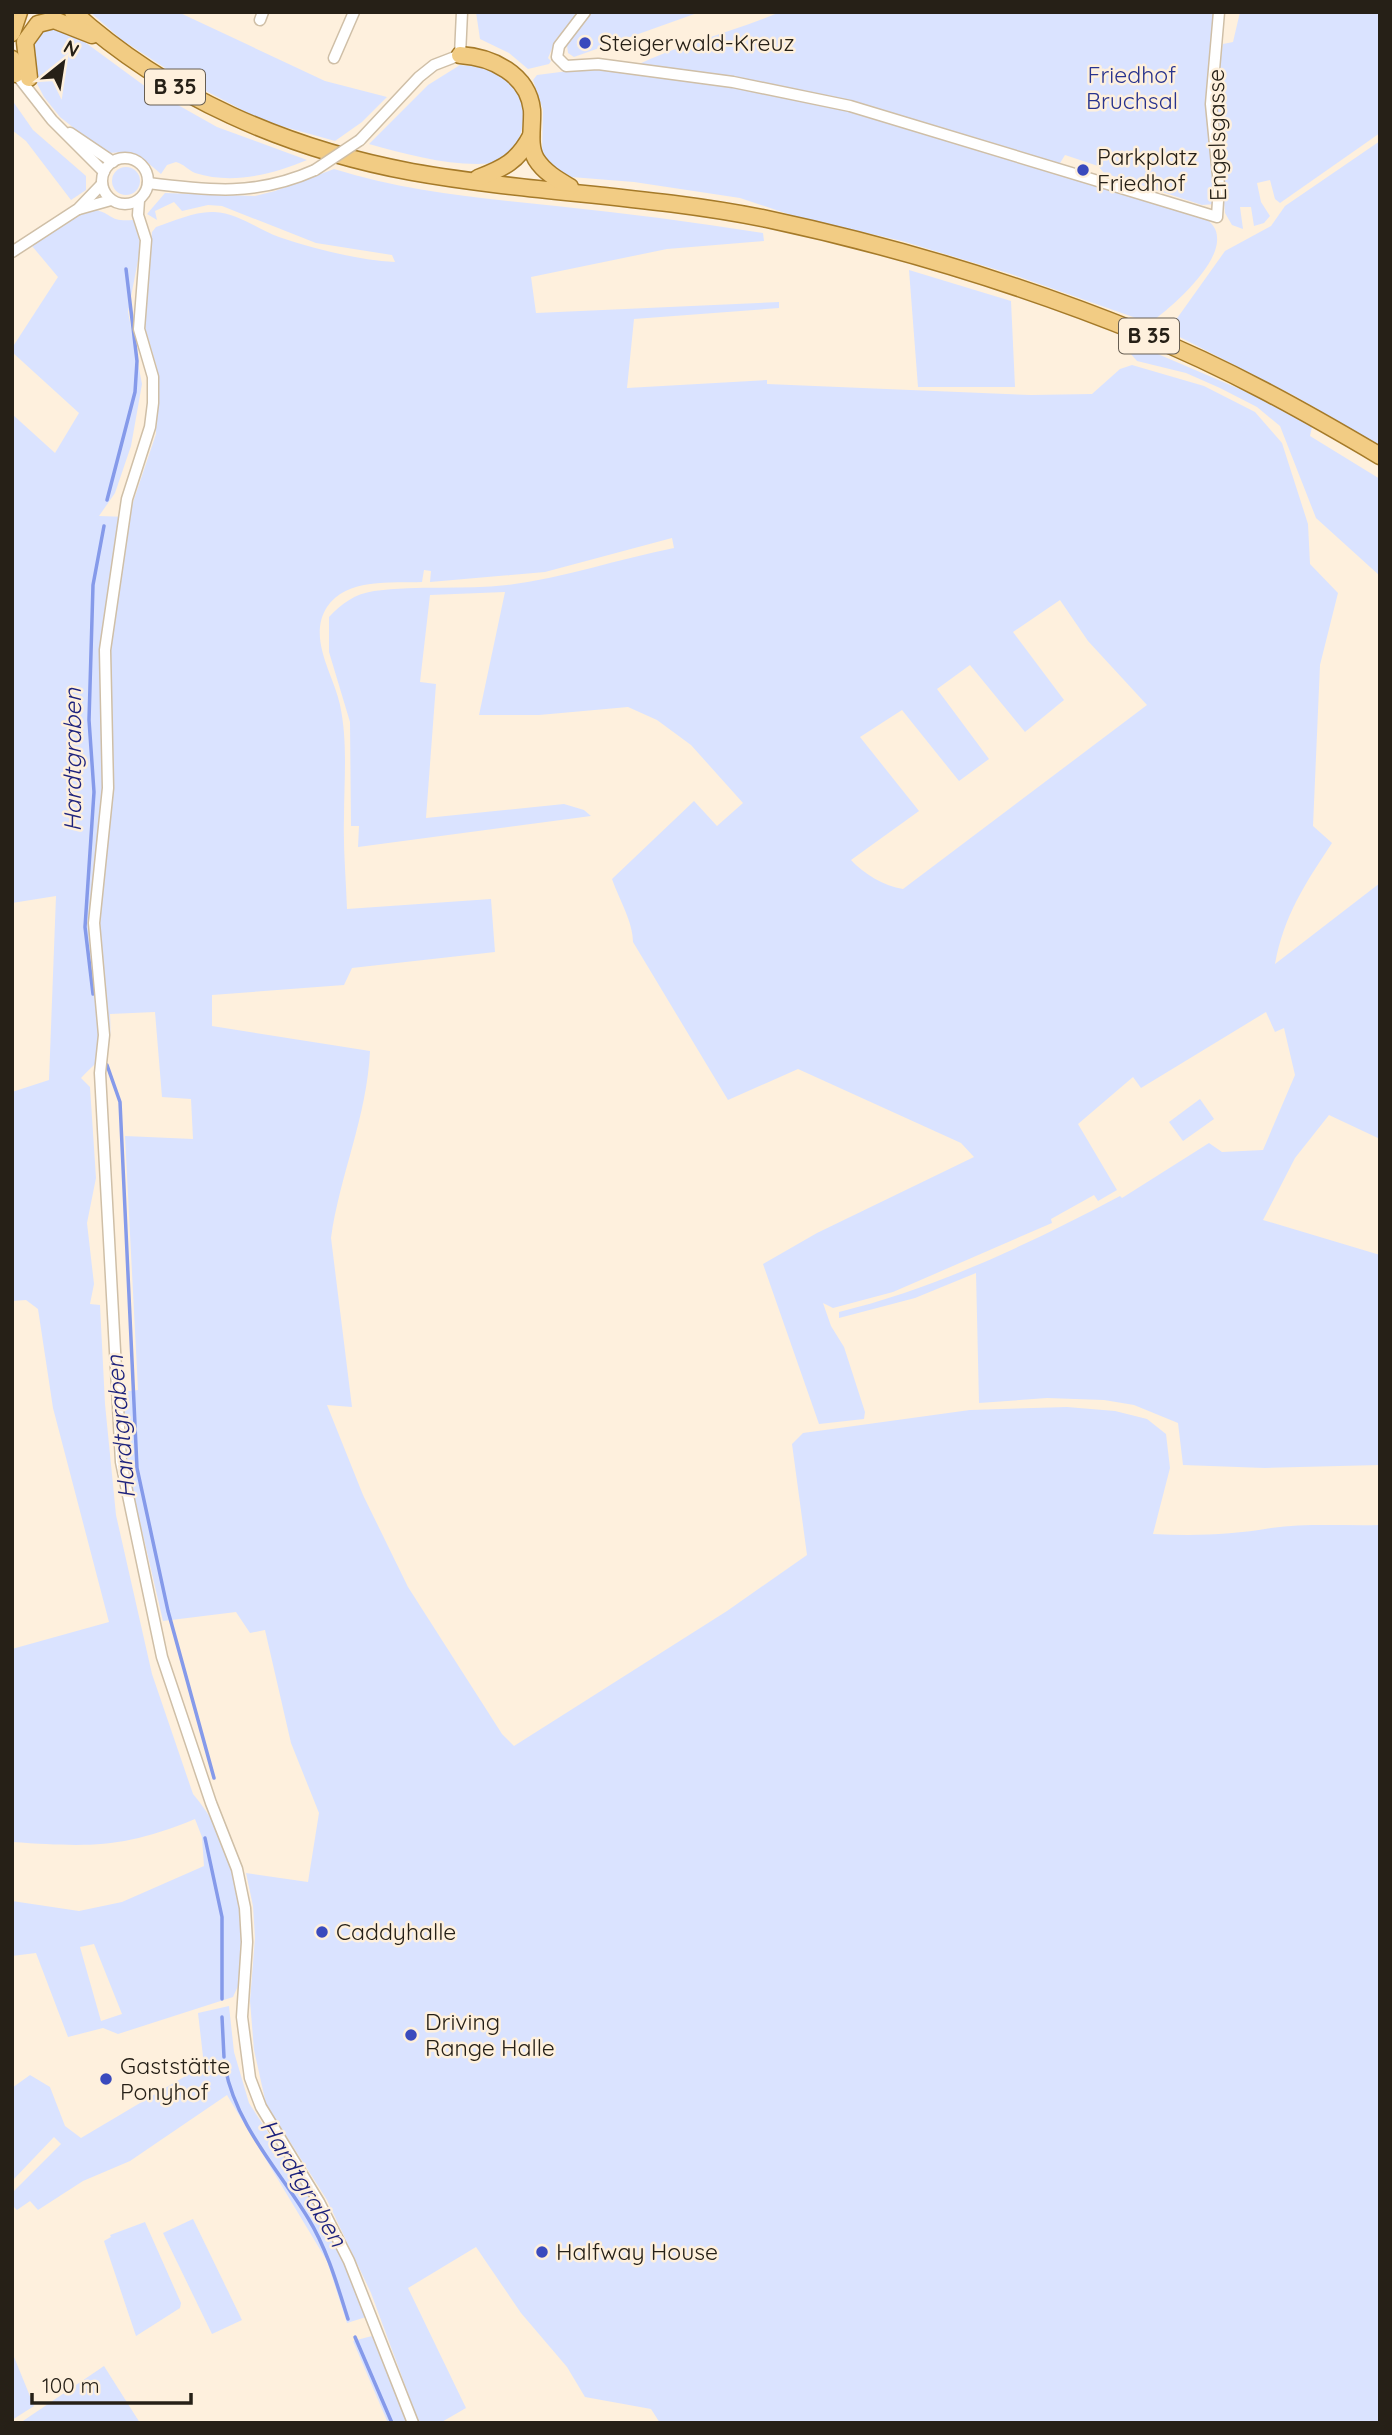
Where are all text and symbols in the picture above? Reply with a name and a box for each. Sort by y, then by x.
north arrow [28,28,98,98]
place label: Steigerwald-Kreuz [599,28,795,57]
text: N [59,34,84,62]
marker: Steigerwald-Kreuz [577,35,593,51]
park label: Friedhof Bruchsal [1086,60,1178,115]
street label: Engelsgasse [1201,69,1232,201]
road number: B 35 [145,70,205,104]
place label: Parkplatz Friedhof [1097,142,1198,197]
marker: Parkplatz Friedhof [1075,162,1091,178]
road number: B 35 [1119,318,1179,354]
water label: Hardtgraben [57,687,87,832]
water label: Hardtgraben [99,1353,141,1500]
place label: Caddyhalle [336,1917,456,1946]
marker: Caddyhalle [314,1924,330,1940]
place label: Driving Range Halle [425,2007,555,2062]
marker: Driving Range Halle [403,2027,419,2043]
place label: Gaststätte Ponyhof [120,2051,230,2106]
marker: Gaststätte Ponyhof [98,2071,114,2087]
water label: Hardtgraben [254,2113,354,2253]
place label: Halfway House [556,2237,718,2266]
marker: Halfway House [534,2244,550,2260]
scale bar [32,2362,191,2406]
text: 100 m [42,2372,100,2398]

